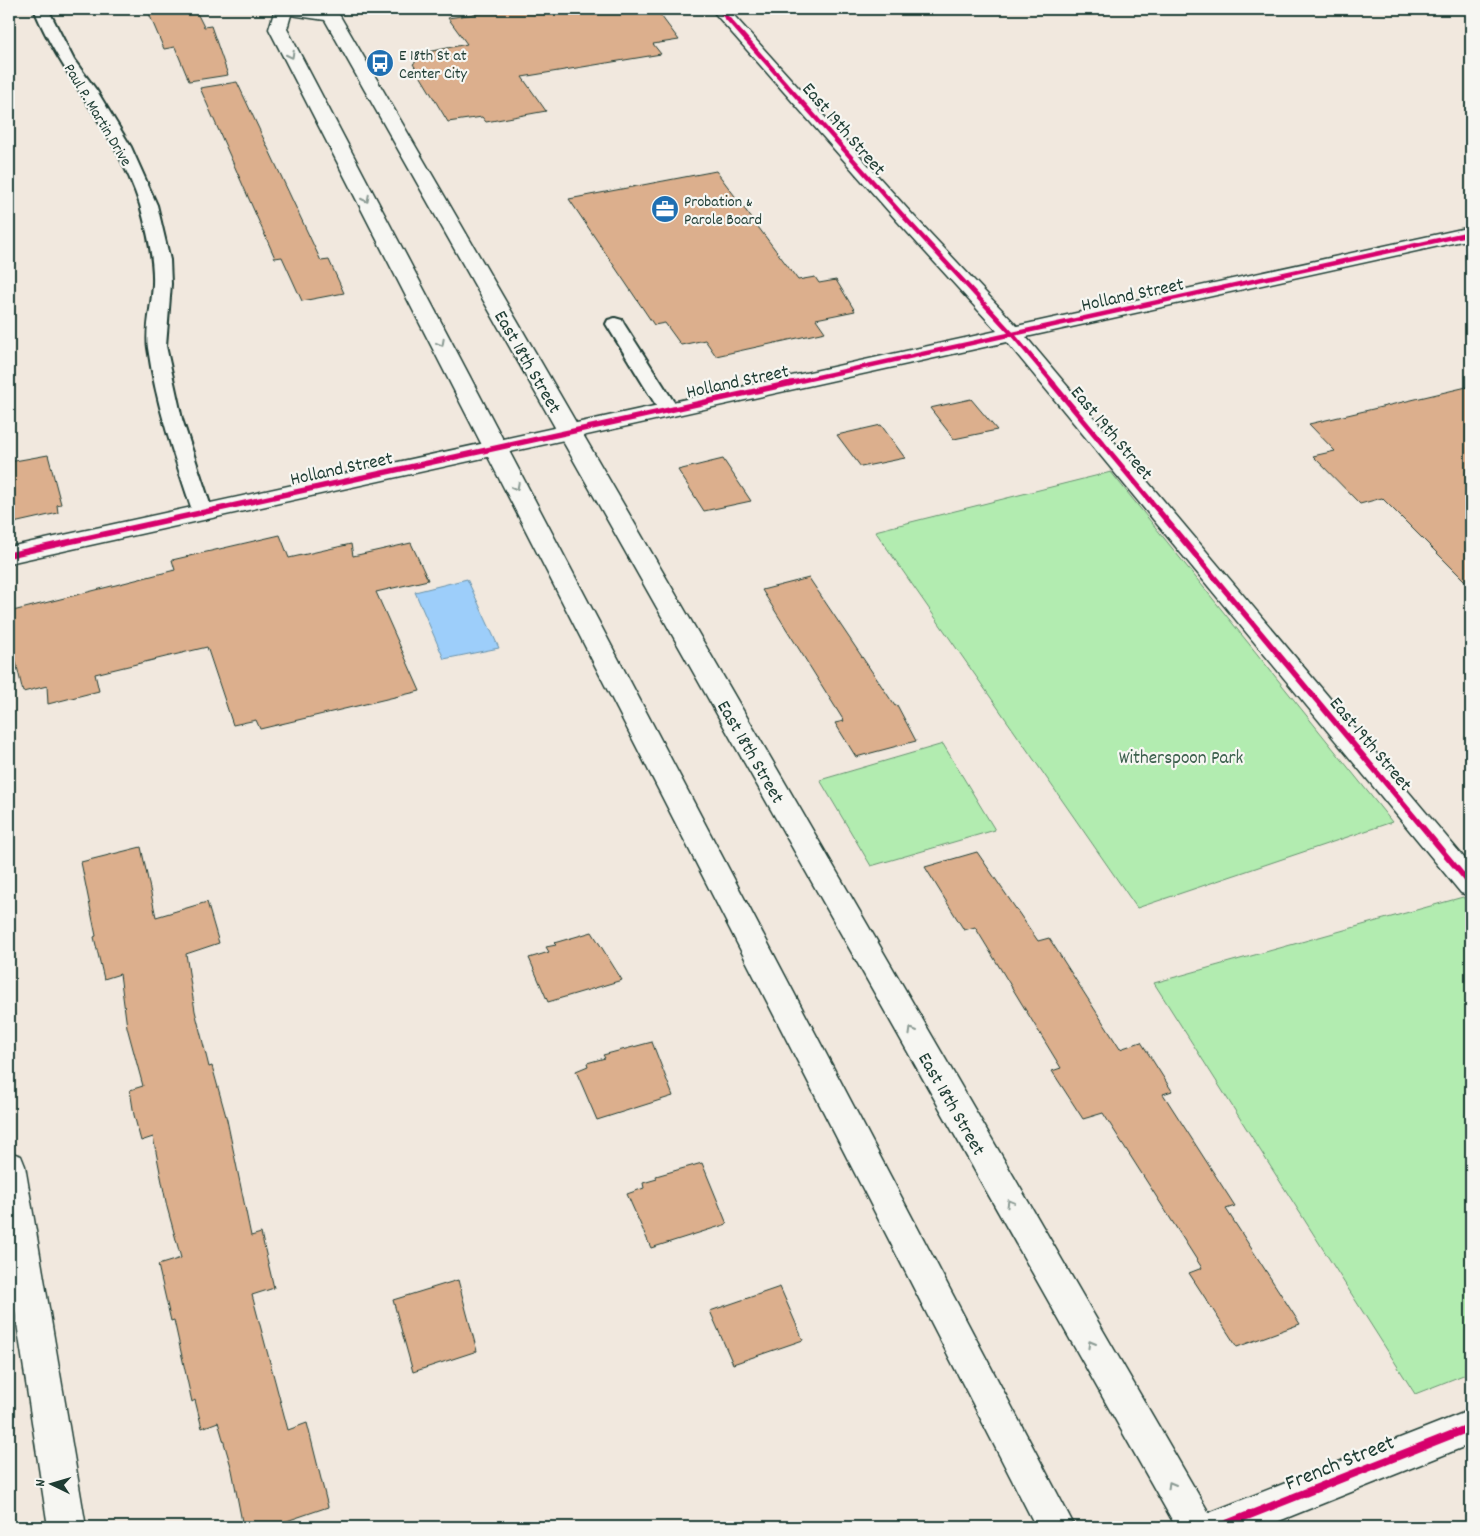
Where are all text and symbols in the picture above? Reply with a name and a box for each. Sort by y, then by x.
place label: E 18th St at Center City [399,45,468,86]
bus stop icon: E 18th St at Center City [365,48,395,78]
one-way arrow [285,49,295,58]
street label: Paul P. Martin Drive [57,60,137,171]
street label: East 19th Street [794,78,891,183]
place label: Probation & Parole Board [684,191,762,232]
one-way arrow [360,194,370,203]
office icon: Probation & Parole Board [650,194,680,224]
street label: Holland Street [1079,272,1187,320]
street label: East 18th Street [486,306,566,419]
one-way arrow [435,338,445,347]
street label: Holland Street [684,359,792,407]
street label: East 19th Street [1063,381,1158,487]
street label: Holland Street [288,446,396,494]
one-way arrow [510,482,520,491]
street label: East 19th Street [1322,692,1417,798]
street label: East 18th Street [709,696,789,809]
park label: Witherspoon Park [1119,746,1244,773]
one-way arrow [909,1028,919,1037]
street label: East 18th Street [910,1048,990,1161]
one-way arrow [1006,1199,1016,1208]
one-way arrow [1087,1340,1097,1349]
street label: French Street [1281,1428,1400,1500]
north arrow [28,1458,78,1508]
text: N [31,1479,51,1487]
one-way arrow [1168,1482,1178,1491]

